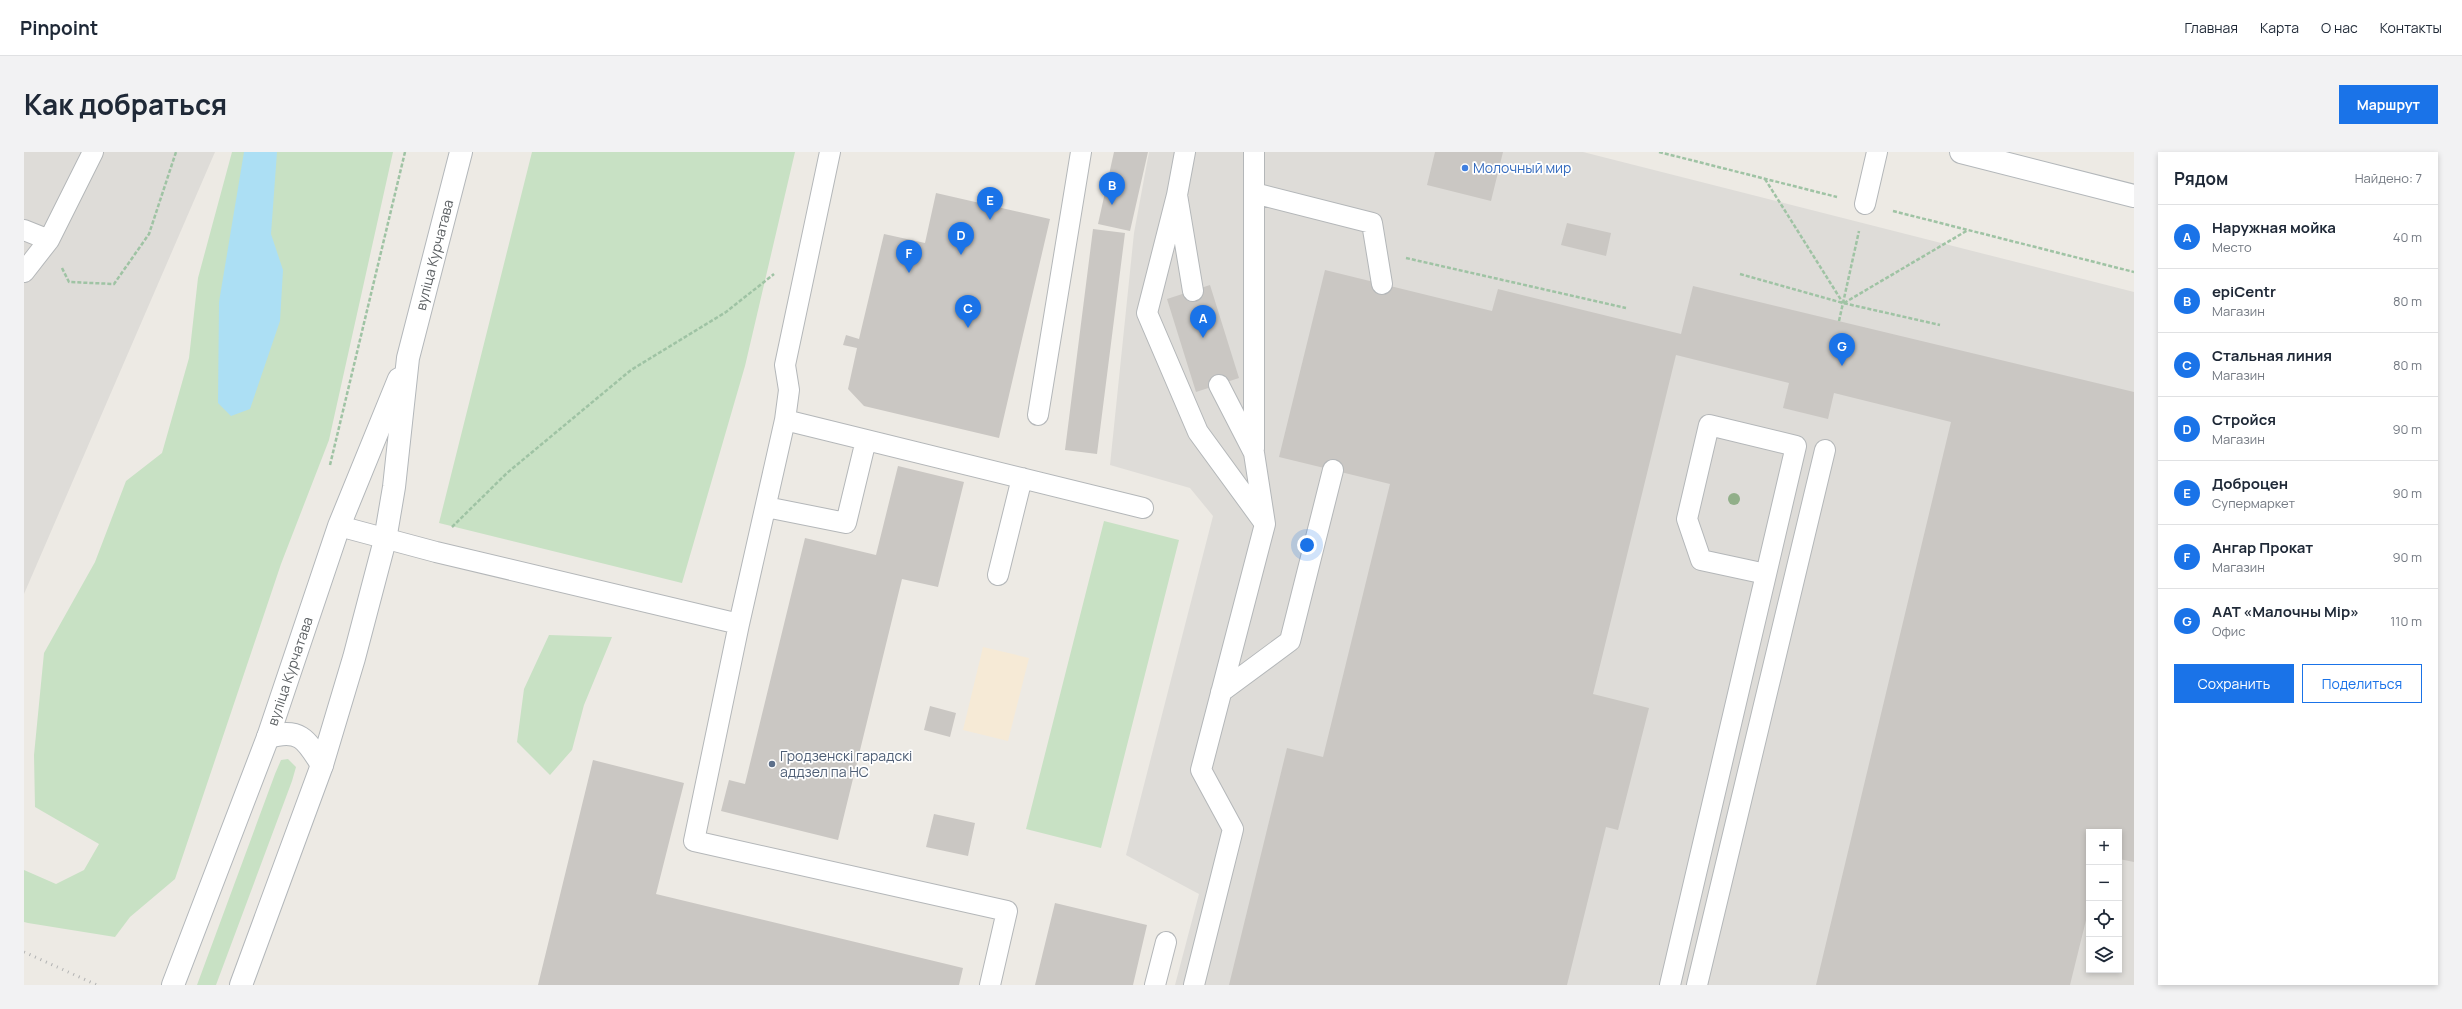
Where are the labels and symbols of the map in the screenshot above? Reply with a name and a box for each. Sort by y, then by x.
place label: Молочный мир [1473,158,1571,177]
marker: Молочный мир [1460,163,1470,173]
pin: B [1099,172,1125,205]
pin: E [977,187,1003,220]
street label: вуліца Курчатава [411,197,457,312]
pin: D [948,222,974,255]
pin: F [896,240,922,273]
pin: C [955,295,981,328]
pin: A [1190,305,1216,338]
pin: G [1829,333,1855,366]
your location [1297,535,1317,555]
street label: вуліца Курчатава [263,614,317,728]
place label: Гродзенскі гарадскі аддзел па НС [780,746,912,781]
marker: Гродзенскі гарадскі аддзел па НС [767,759,777,769]

